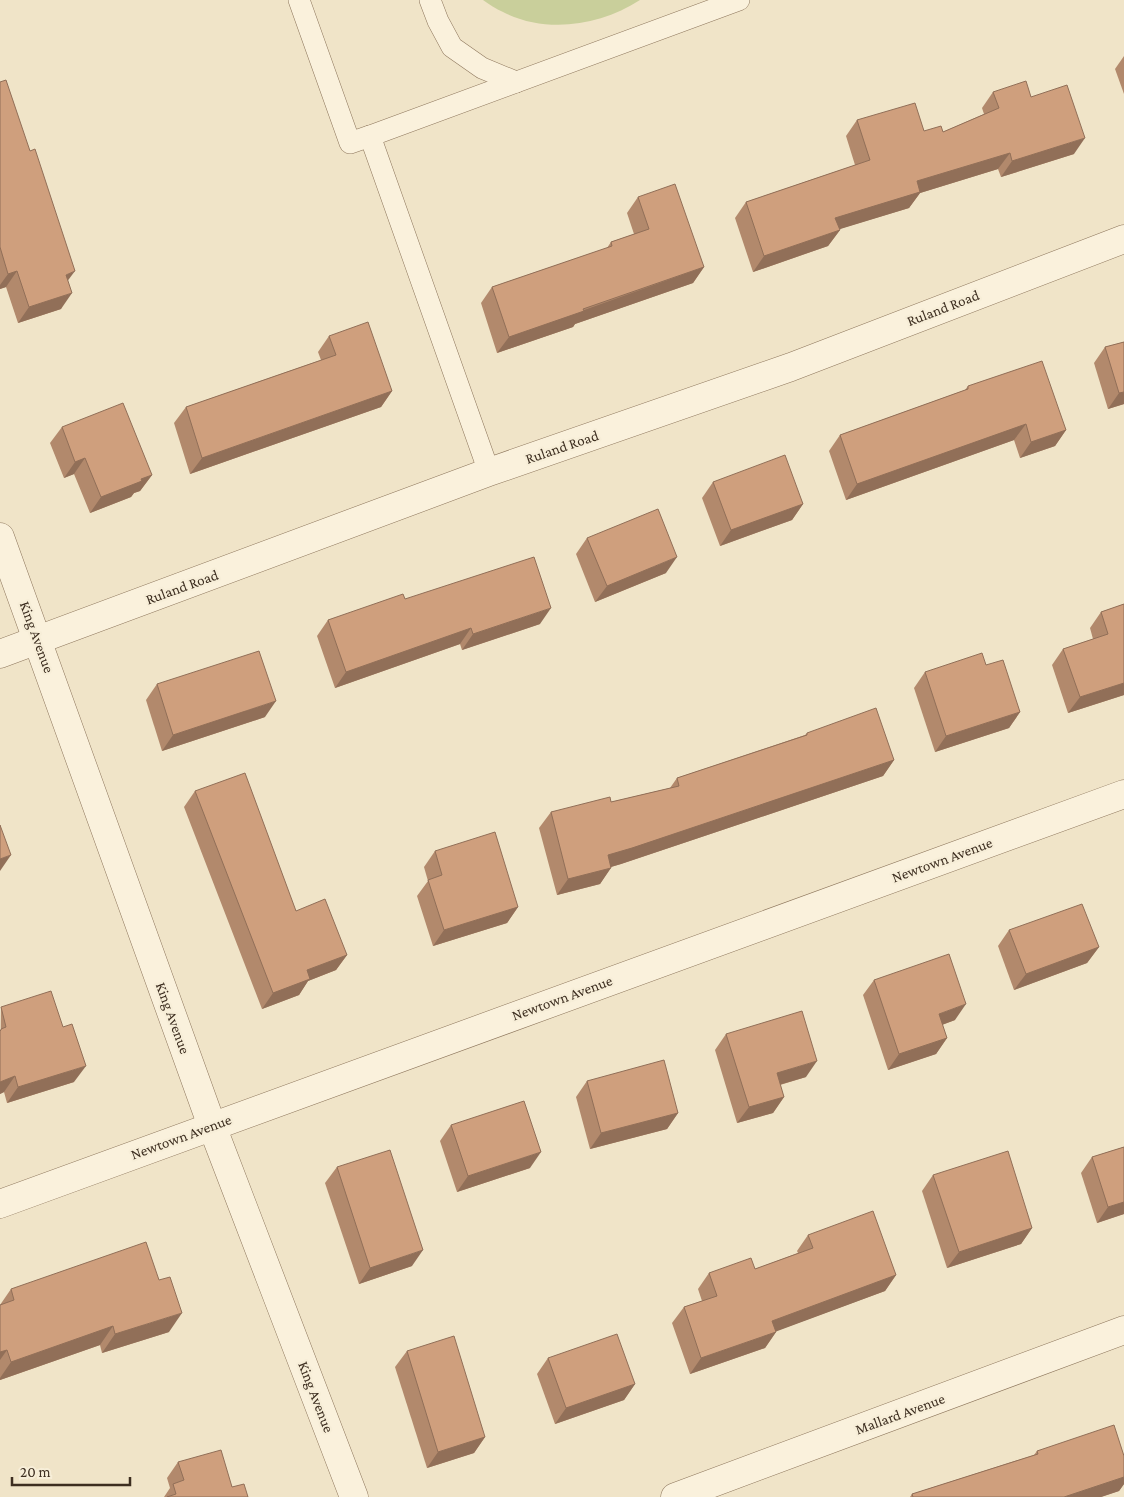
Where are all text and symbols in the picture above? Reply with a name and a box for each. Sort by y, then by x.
street label: Ruland Road [905,287,982,329]
street label: Ruland Road [523,427,601,467]
street label: Ruland Road [143,566,221,608]
street label: King Avenue [16,599,57,676]
street label: Newtown Avenue [890,834,995,886]
street label: Newtown Avenue [510,972,615,1024]
street label: King Avenue [152,980,193,1057]
street label: Newtown Avenue [129,1111,234,1163]
street label: King Avenue [294,1359,337,1436]
street label: Mallard Avenue [853,1390,947,1438]
scale bar [12,1454,130,1486]
text: 20 m [20,1464,51,1480]

